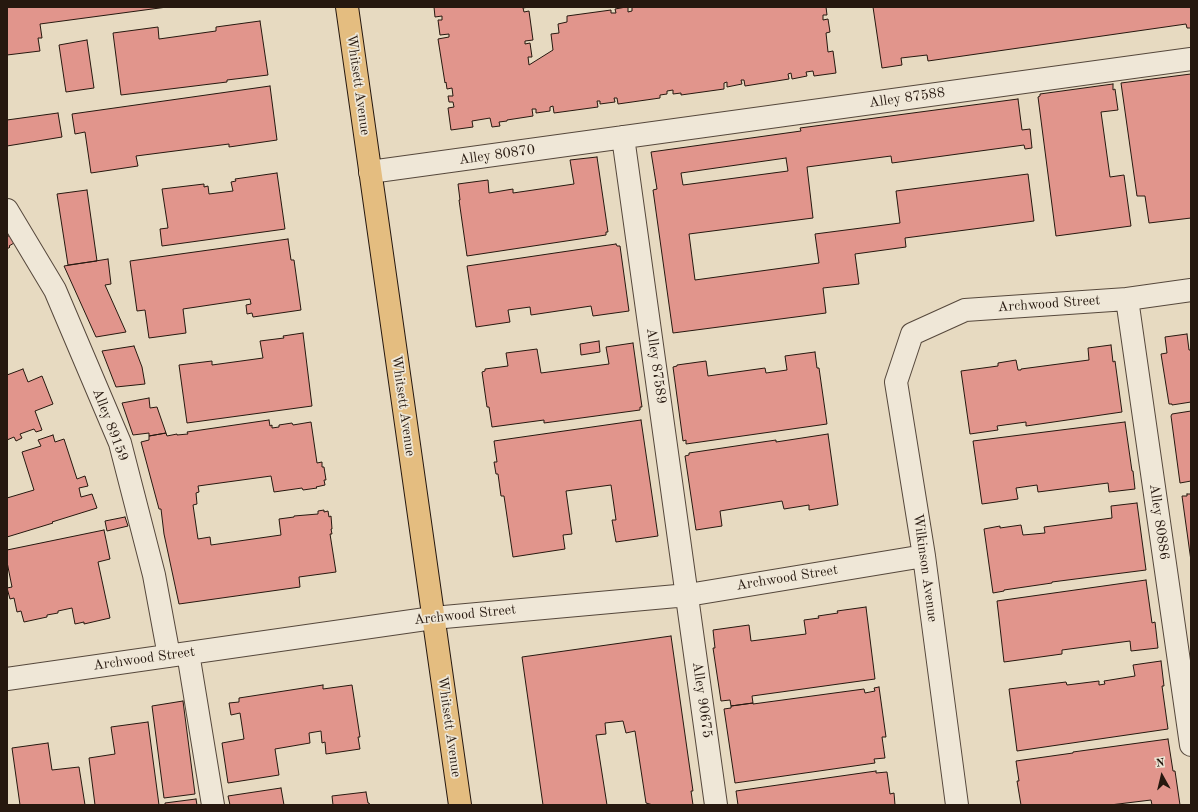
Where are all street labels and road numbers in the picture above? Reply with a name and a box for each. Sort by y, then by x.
street label: Whitsett Avenue [343,33,373,137]
street label: Alley 87588 [868,84,946,112]
street label: Alley 80870 [458,141,536,169]
street label: Archwood Street [997,292,1101,316]
street label: Alley 87589 [642,327,670,405]
street label: Whitsett Avenue [388,354,418,458]
street label: Alley 89159 [88,386,132,464]
street label: Alley 80886 [1145,483,1173,561]
street label: Wilkinson Avenue [909,513,941,623]
street label: Archwood Street [735,562,839,594]
street label: Archwood Street [413,601,517,629]
street label: Archwood Street [92,644,196,674]
street label: Alley 90675 [688,661,716,739]
street label: Whitsett Avenue [434,675,464,779]

